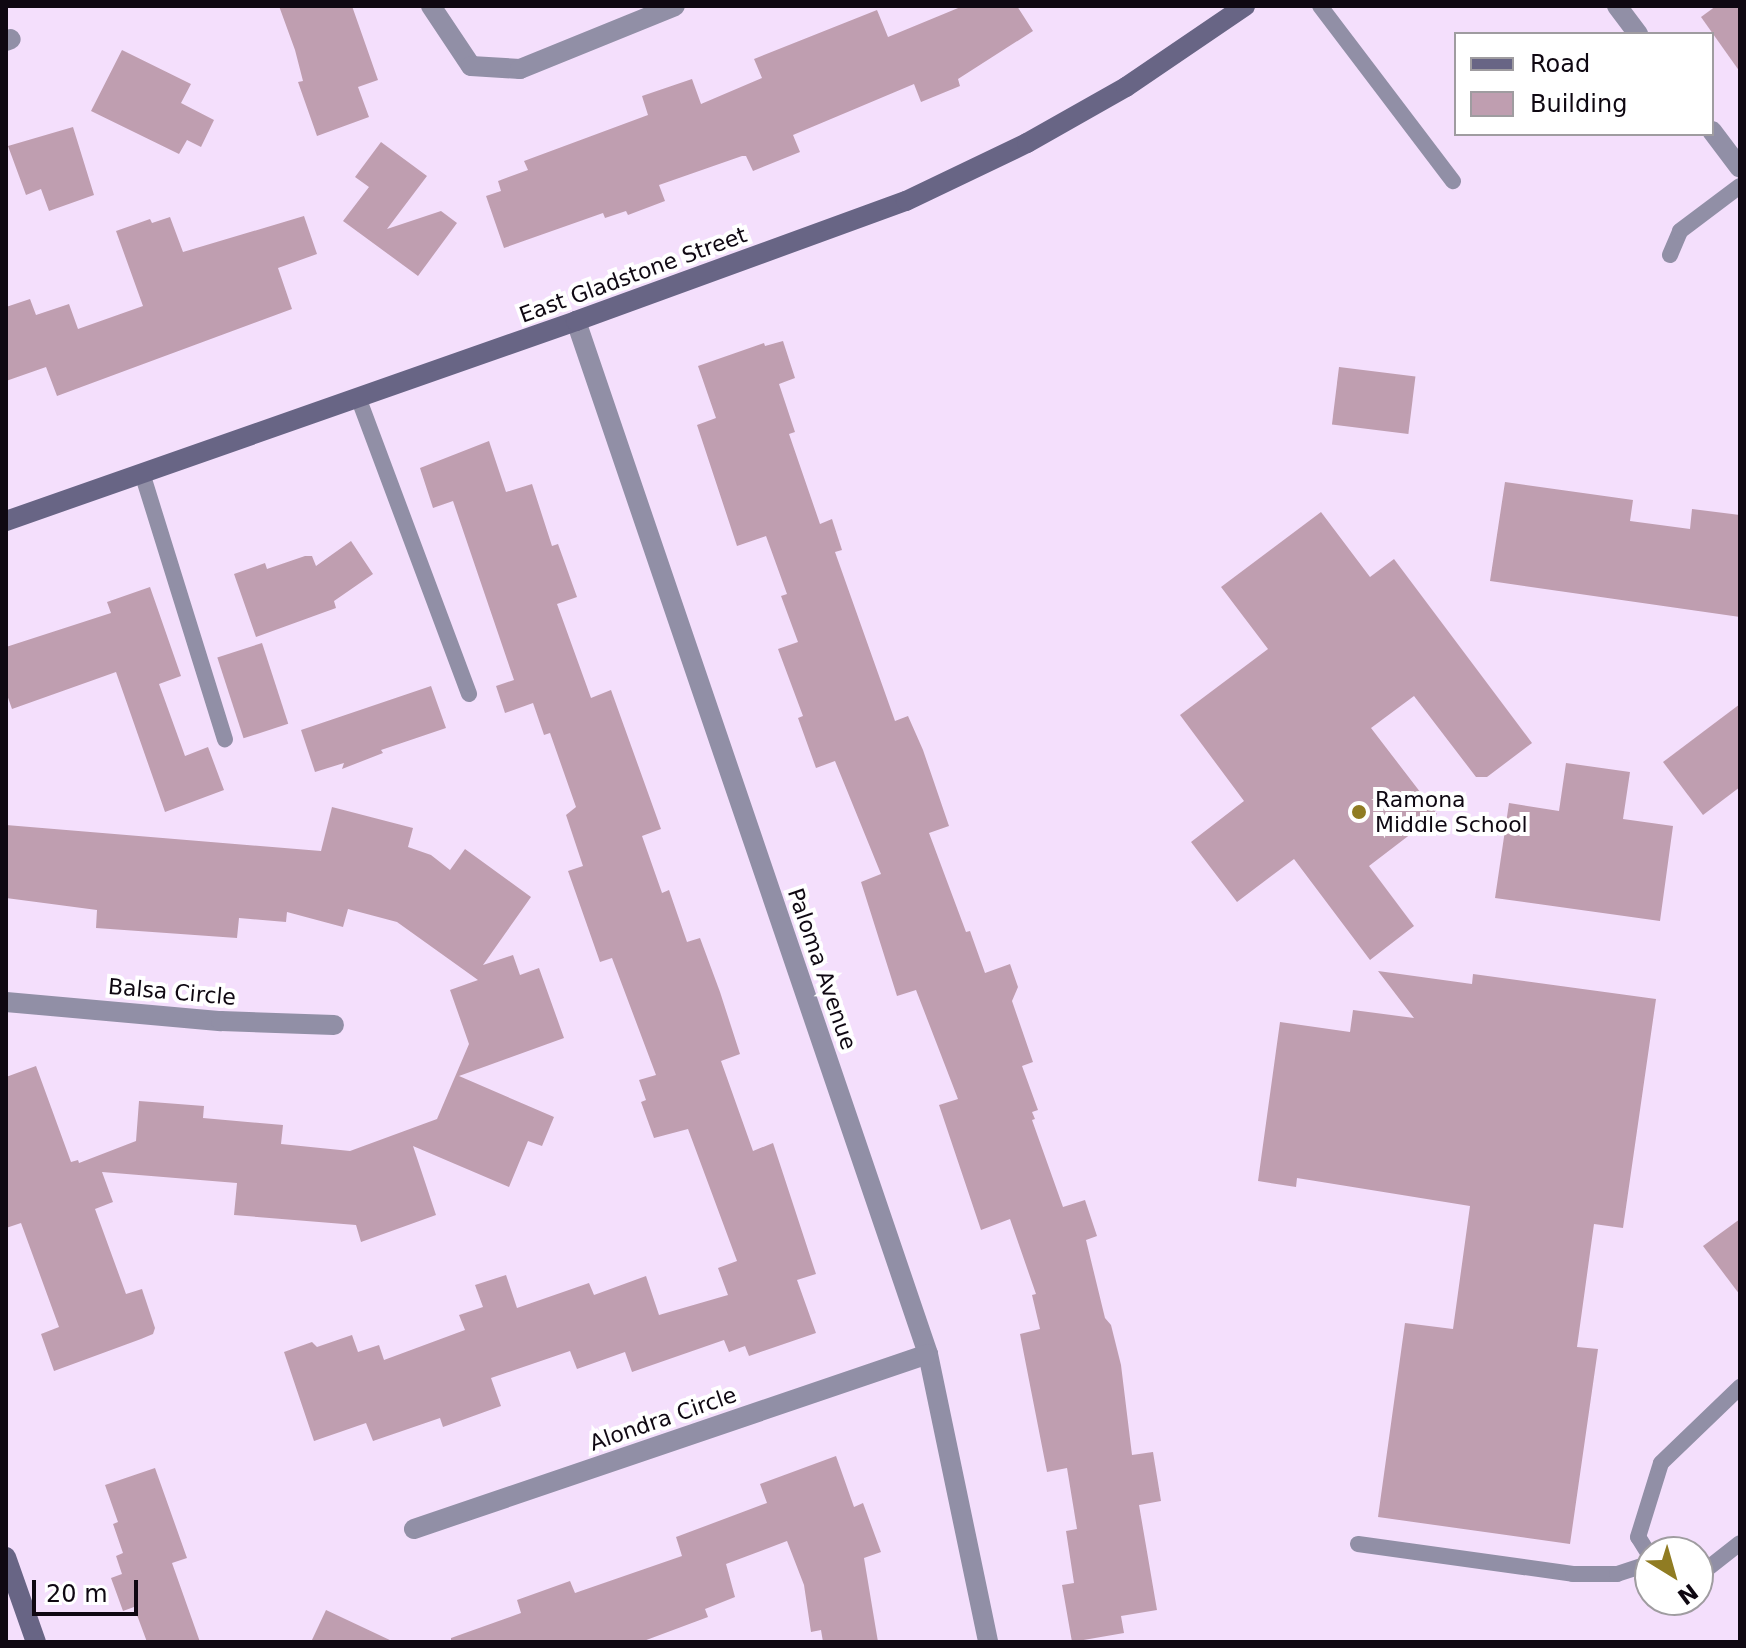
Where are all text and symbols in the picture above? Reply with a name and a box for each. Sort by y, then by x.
legend [1454,32,1714,136]
text: Road [1530,50,1590,78]
text: Building [1530,90,1627,118]
street label: East Gladstone Street [516,222,750,328]
place label: Ramona Middle School [1375,786,1528,838]
marker: Ramona Middle School [1350,803,1368,821]
street label: Paloma Avenue [782,885,862,1053]
street label: Balsa Circle [107,973,237,1011]
street label: Alondra Circle [586,1381,740,1457]
north arrow [1634,1536,1714,1616]
scale bar [36,1564,142,1614]
text: N [1673,1578,1702,1609]
text: 20 m [46,1580,108,1608]

